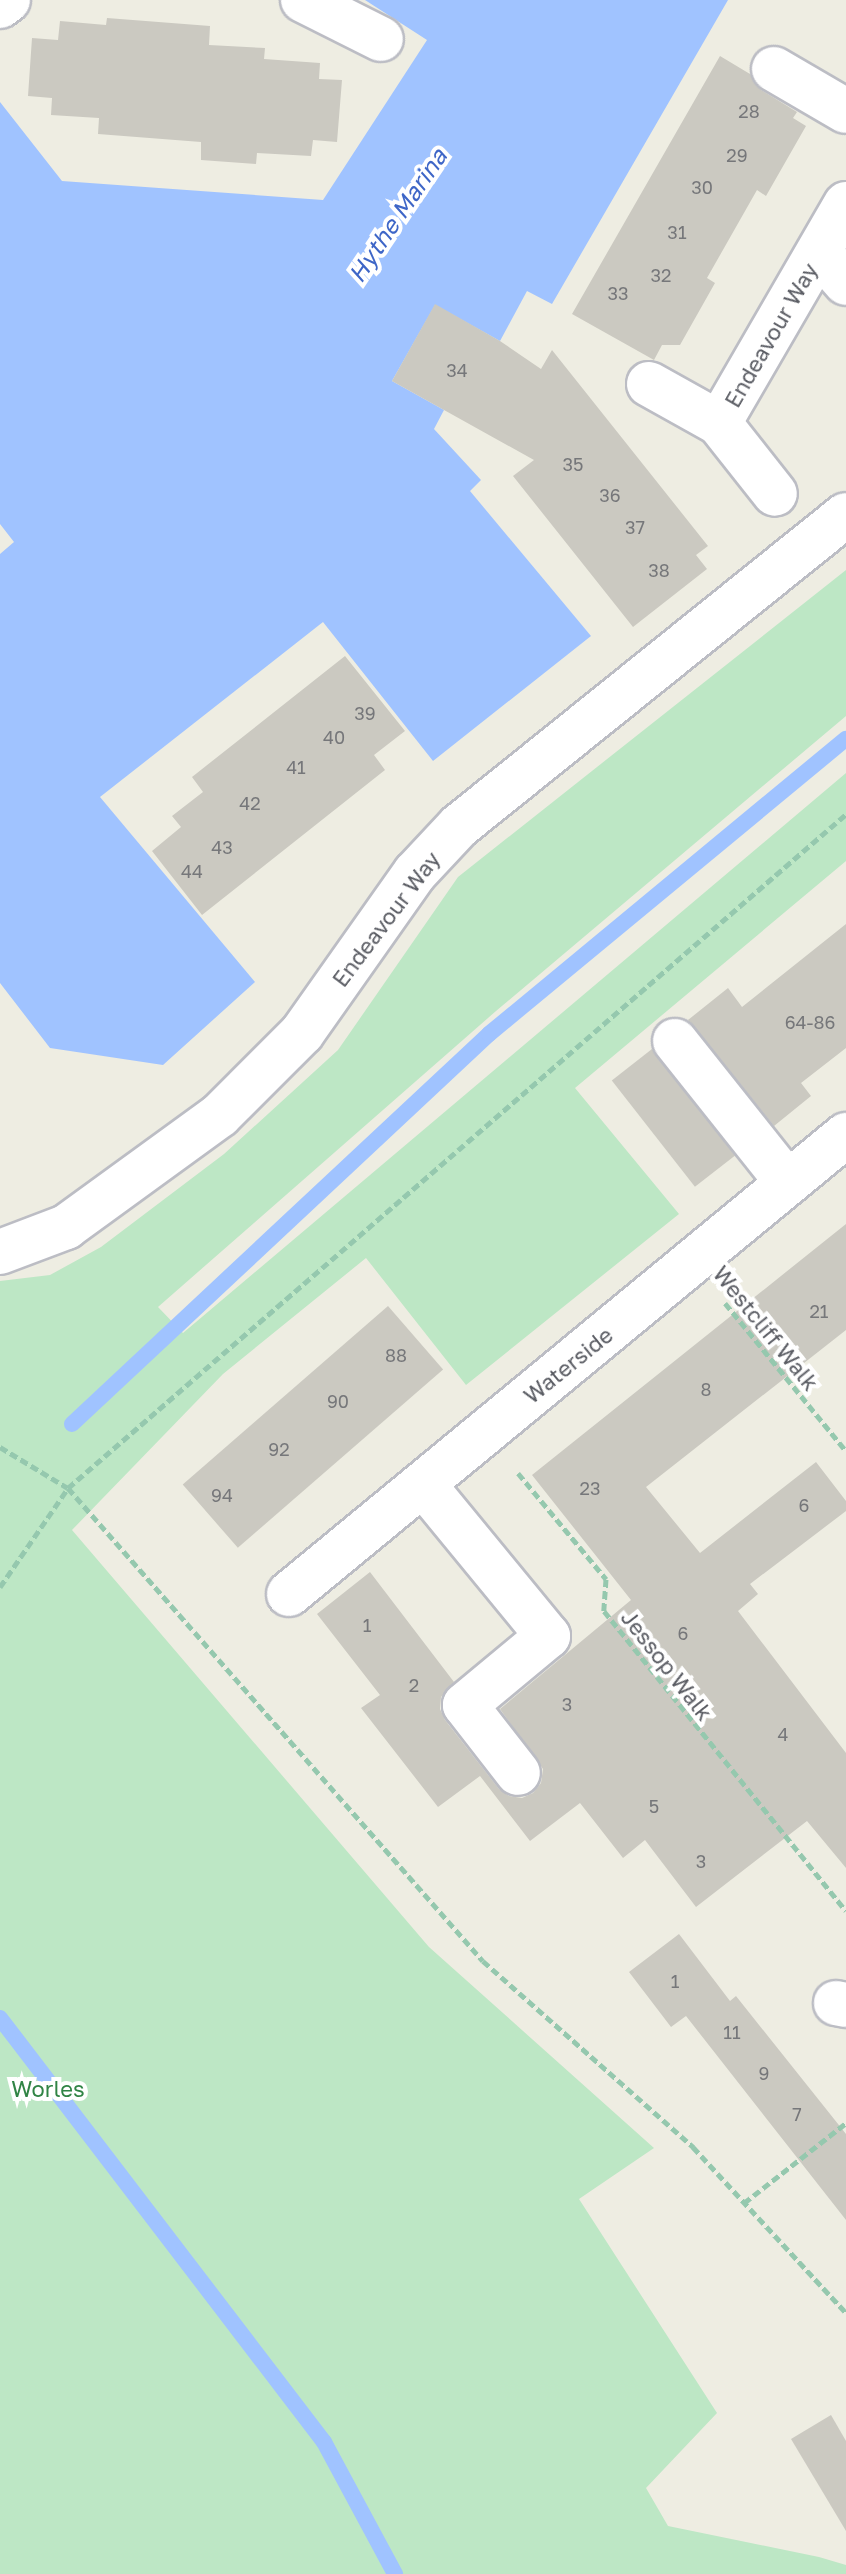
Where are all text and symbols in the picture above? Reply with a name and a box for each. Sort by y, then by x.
house number: 28 [738,100,760,122]
water label: Hythe Marina [342,143,452,287]
house number: 29 [726,144,748,166]
house number: 30 [691,176,713,198]
house number: 31 [667,221,687,243]
street label: Endeavour Way [719,258,823,412]
house number: 32 [651,264,671,286]
house number: 33 [607,282,629,304]
house number: 34 [446,359,468,381]
house number: 35 [563,453,583,475]
house number: 36 [599,484,621,506]
house number: 37 [625,516,645,538]
house number: 38 [648,559,670,581]
house number: 39 [354,702,376,724]
house number: 40 [323,726,345,748]
house number: 41 [286,756,306,778]
house number: 42 [239,792,261,814]
house number: 43 [211,836,233,858]
street label: Endeavour Way [327,846,445,992]
house number: 44 [181,860,203,882]
house number: 64-86 [785,1011,835,1033]
street label: Westcliff Walk [708,1261,824,1395]
house number: 21 [809,1300,829,1322]
street label: Waterside [518,1321,618,1409]
house number: 88 [385,1344,407,1366]
house number: 8 [701,1378,711,1400]
house number: 90 [327,1390,349,1412]
house number: 92 [268,1438,290,1460]
house number: 23 [580,1477,600,1499]
house number: 94 [211,1484,233,1506]
house number: 6 [799,1494,809,1516]
street label: Jessop Walk [616,1605,718,1725]
house number: 1 [363,1614,371,1636]
house number: 6 [678,1622,688,1644]
house number: 2 [409,1674,419,1696]
house number: 3 [562,1693,572,1715]
house number: 4 [778,1723,788,1745]
house number: 5 [649,1795,659,1817]
house number: 3 [696,1850,706,1872]
house number: 1 [671,1970,679,1992]
house number: 11 [723,2021,741,2043]
house number: 9 [759,2062,769,2084]
park label: Worles [11,2076,85,2102]
house number: 7 [792,2103,802,2125]

